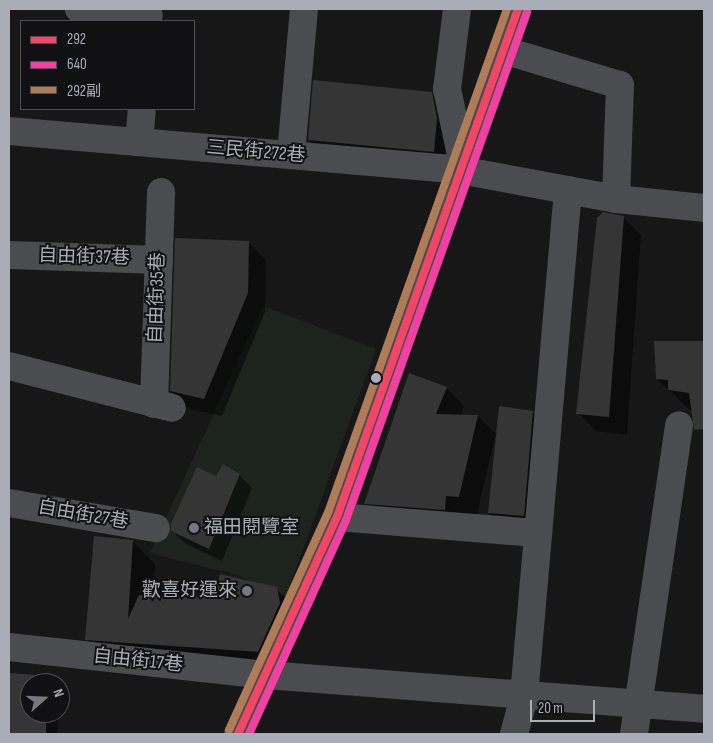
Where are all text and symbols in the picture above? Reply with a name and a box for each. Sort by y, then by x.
legend [20,20,195,110]
text: 292 [67,30,86,49]
text: 640 [67,55,87,74]
text: 292副 [67,82,101,101]
street label: 三民街272巷 [206,136,306,168]
street label: 自由街37巷 [38,244,130,270]
street label: 自由街35巷 [144,252,170,344]
unlabelled marker [371,373,381,383]
street label: 自由街27巷 [36,496,130,534]
place label: 福田閱覽室 [204,517,299,539]
marker: 福田閱覽室 [188,522,200,534]
place label: 歡喜好運來 [142,580,237,602]
marker: 歡喜好運來 [241,585,253,597]
street label: 自由街17巷 [92,645,184,677]
north arrow [20,673,70,723]
text: N [49,687,68,699]
scale bar [533,690,598,722]
text: 20 m [538,699,563,718]

